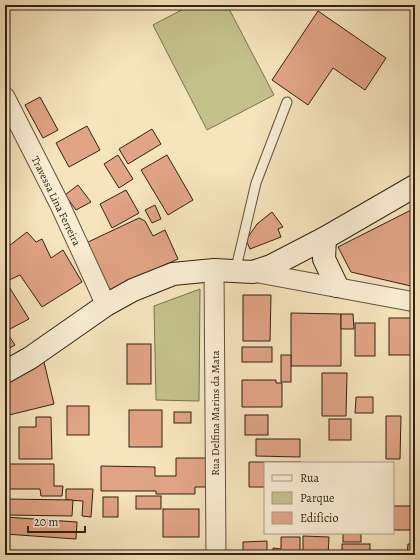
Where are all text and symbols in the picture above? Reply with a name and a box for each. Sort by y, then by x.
street label: Travessa Lina Ferreira [28,154,85,249]
street label: Rua Delfina Marins da Mata [208,349,223,476]
legend [264,462,394,534]
text: Rua [300,470,319,486]
text: Parque [300,490,335,506]
scale bar [28,508,85,534]
text: Edifício [300,510,338,526]
text: 20 m [34,514,58,530]

